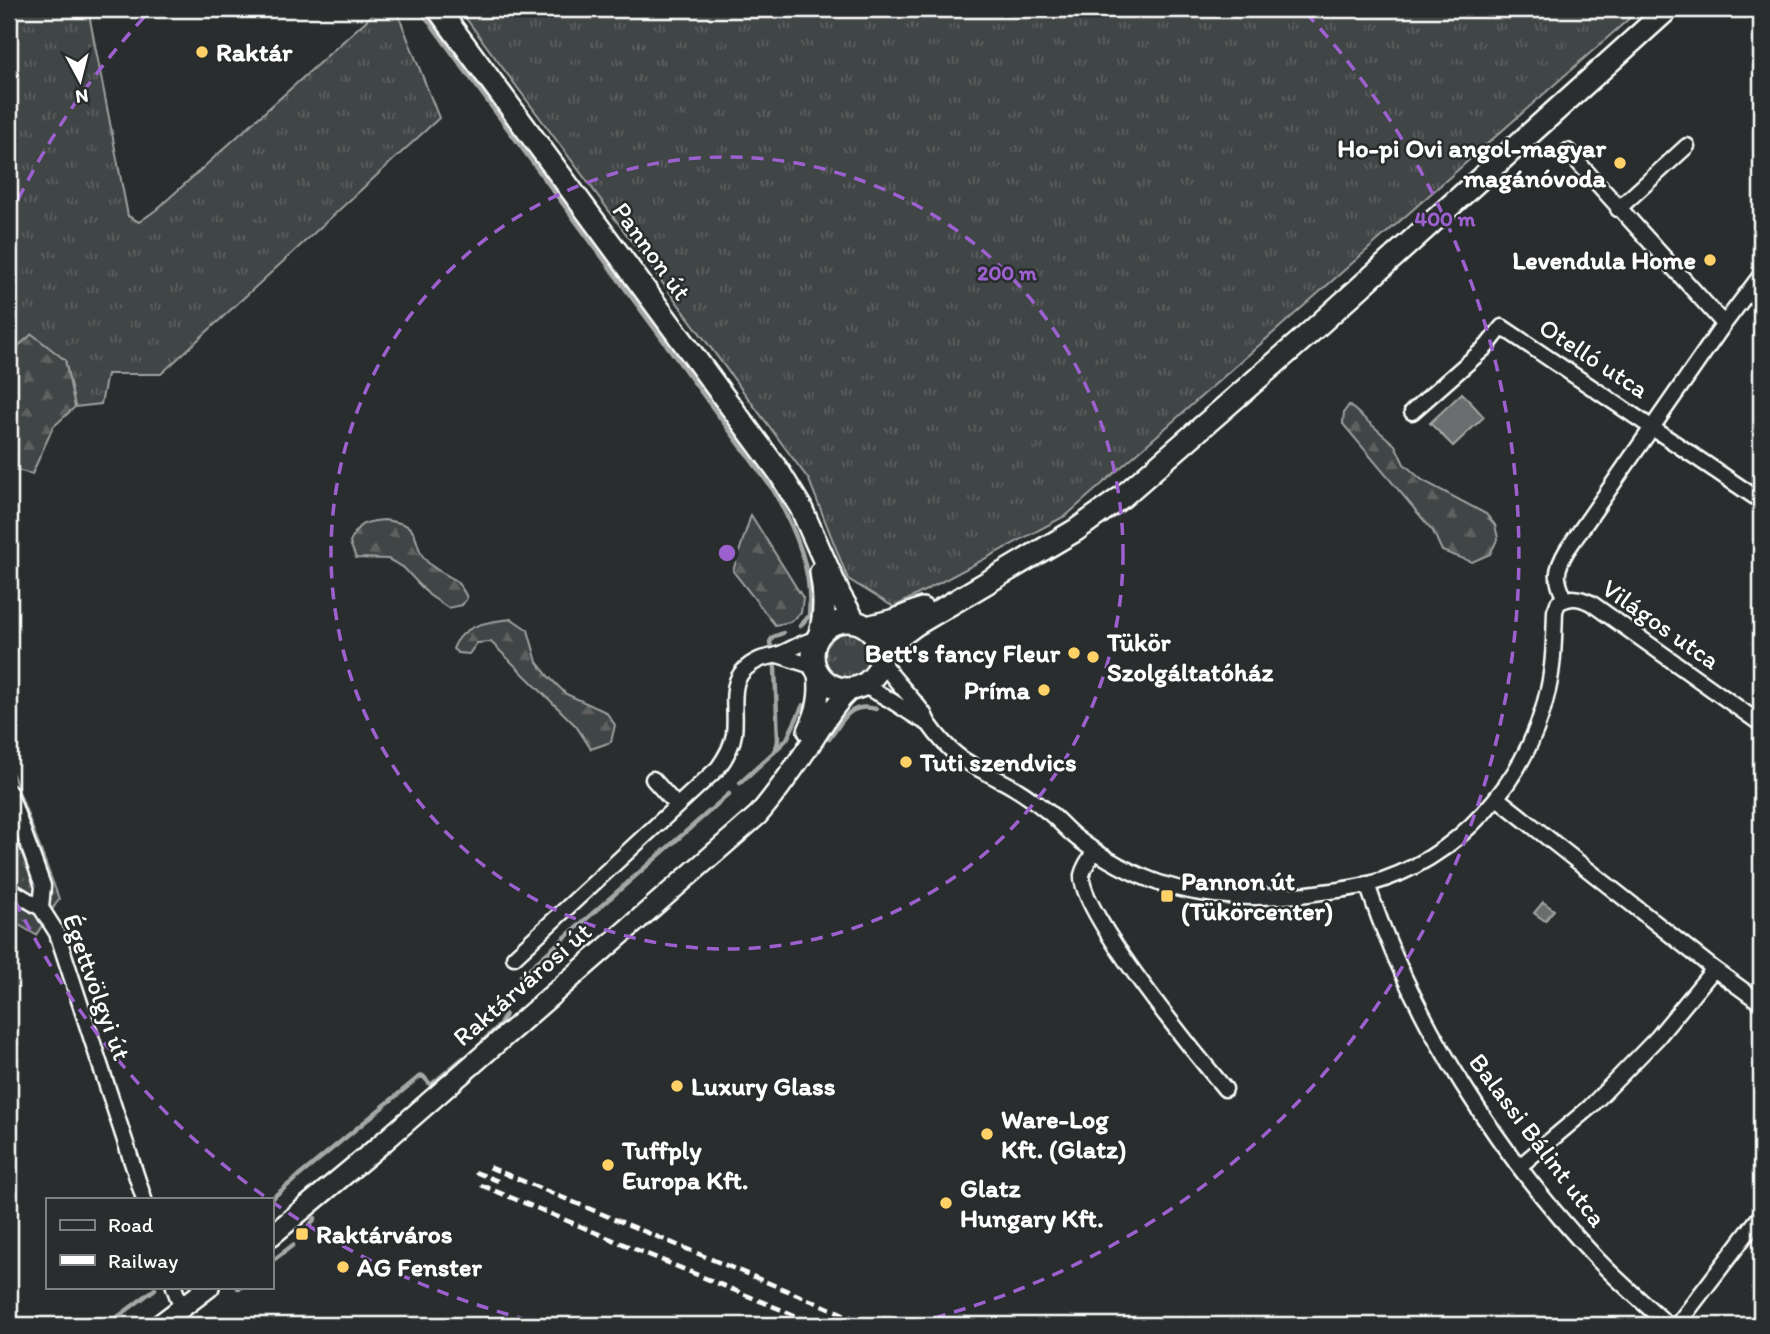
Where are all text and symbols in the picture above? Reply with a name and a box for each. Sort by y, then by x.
place label: Raktár [216,36,293,68]
marker: Raktár [194,44,210,60]
north arrow [46,46,116,116]
text: N [74,84,90,109]
place label: Ho-pi Ovi angol-magyar magánóvoda [1337,132,1607,194]
marker: Ho-pi Ovi angol-magyar magánóvoda [1612,155,1628,171]
street label: Pannon út [606,195,699,307]
text: 400 m [1415,206,1476,231]
place label: Levendula Home [1512,244,1696,276]
marker: Levendula Home [1702,252,1718,268]
text: 200 m [977,260,1037,285]
street label: Otelló utca [1533,311,1655,406]
centre of rings [715,541,739,565]
street label: Világos utca [1596,572,1726,676]
place label: Tükör Szolgáltatóház [1106,626,1273,688]
place label: Bett's fancy Fleur [865,637,1061,669]
marker: Bett's fancy Fleur [1066,645,1082,661]
marker: Tükör Szolgáltatóház [1085,649,1101,665]
place label: Príma [964,674,1030,706]
marker: Príma [1036,682,1052,698]
place label: Tuti szendvics [919,746,1077,778]
marker: Tuti szendvics [898,754,914,770]
place label: Pannon út (Tükörcenter) [1181,865,1333,927]
marker: Pannon út (Tükörcenter) [1159,888,1175,904]
street label: Égettvölgyi út [56,909,138,1065]
street label: Raktárvárosi út [446,915,598,1053]
street label: Balassi Bálint utca [1462,1047,1614,1234]
place label: Luxury Glass [691,1070,836,1102]
marker: Luxury Glass [669,1078,685,1094]
place label: Ware-Log Kft. (Glatz) [1001,1103,1127,1165]
marker: Ware-Log Kft. (Glatz) [979,1126,995,1142]
place label: Tuffply Europa Kft. [621,1134,748,1196]
marker: Tuffply Europa Kft. [600,1157,616,1173]
place label: Glatz Hungary Kft. [960,1172,1104,1234]
marker: Glatz Hungary Kft. [938,1195,954,1211]
legend [46,1198,273,1288]
text: Road [108,1212,154,1237]
place label: Raktárváros [316,1218,453,1250]
marker: Raktárváros [294,1226,310,1242]
text: Railway [108,1248,178,1273]
place label: AG Fenster [356,1251,482,1283]
marker: AG Fenster [335,1259,351,1275]

